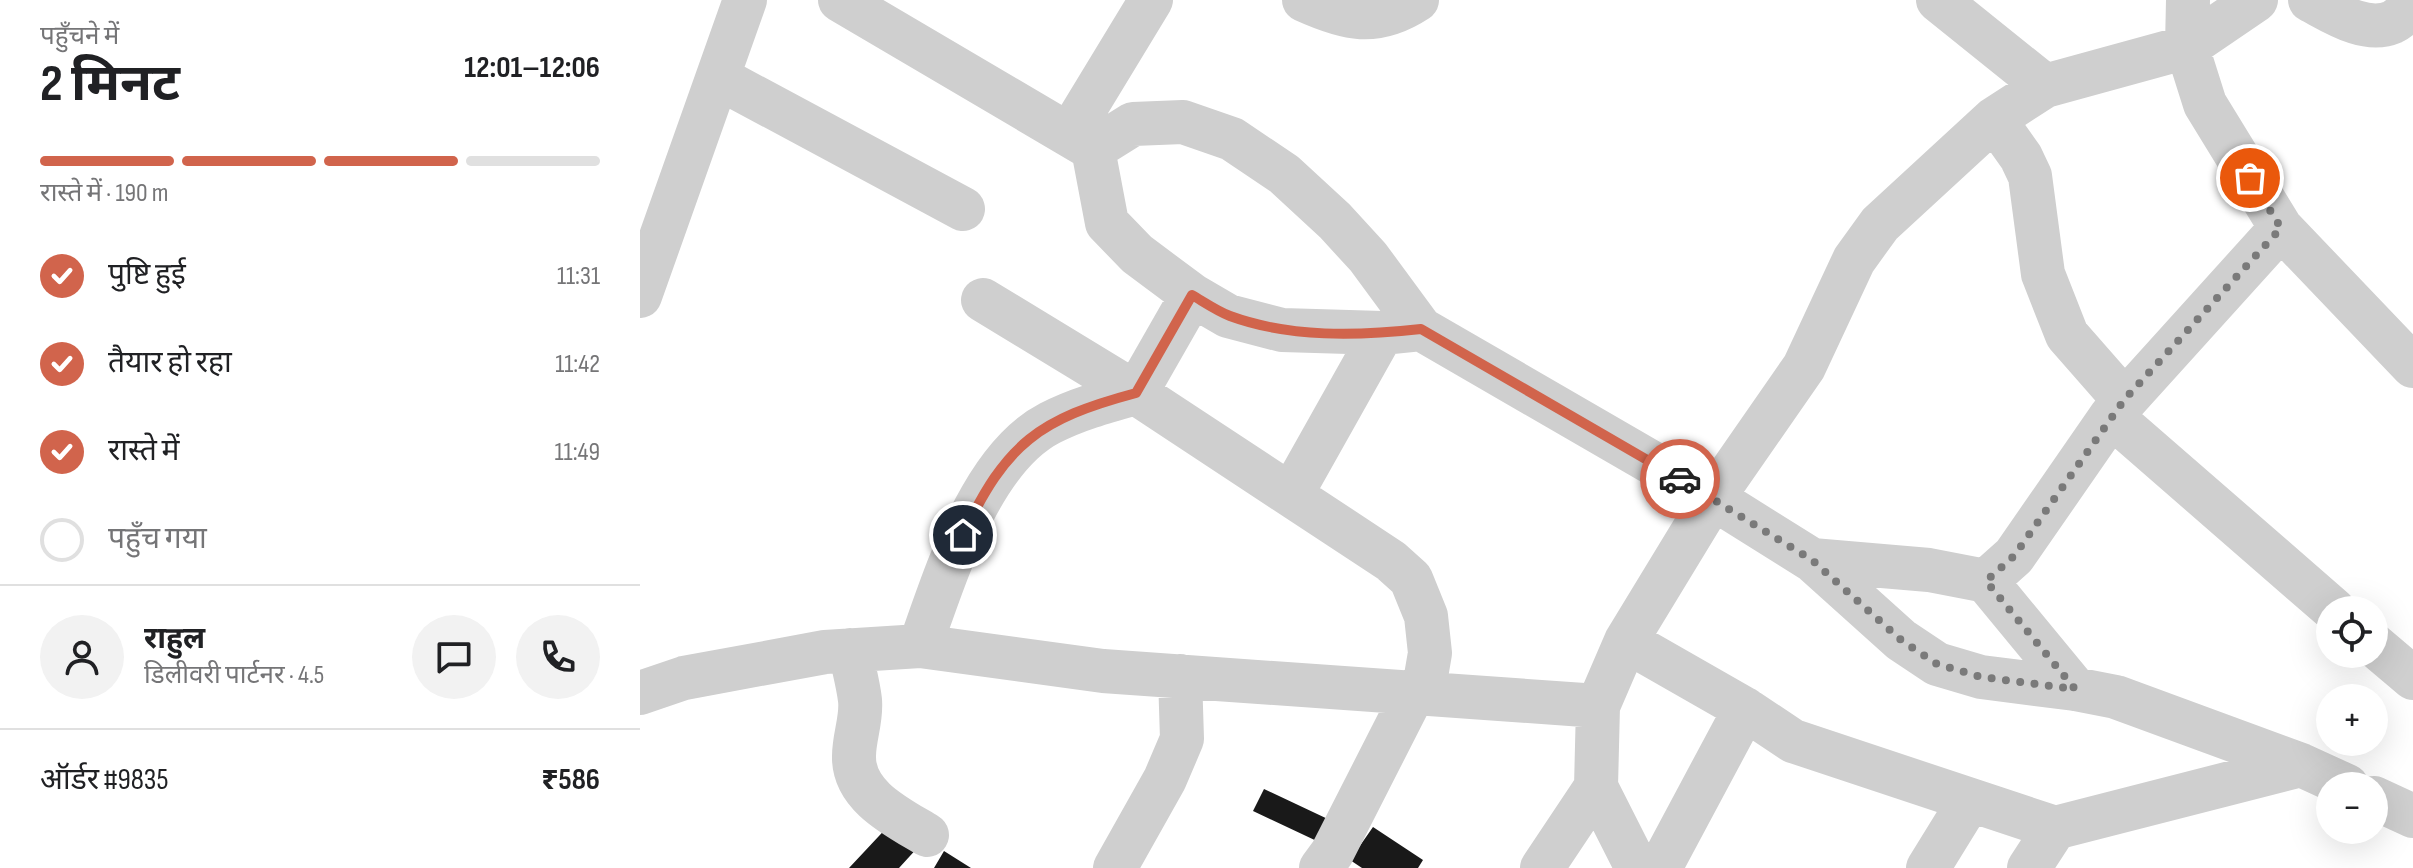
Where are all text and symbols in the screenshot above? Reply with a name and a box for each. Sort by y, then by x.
text: पहुँचने में [40,21,119,52]
text: 12:01–12:06 [464,50,600,86]
text: 2 मिनट [40,53,180,116]
pin [2216,144,2284,212]
icon: bag [2228,156,2272,200]
text: रास्ते में · 190 m [40,178,168,209]
icon: check [40,254,84,298]
text: पुष्टि हुई [108,257,186,293]
text: 11:31 [557,261,600,292]
icon: check [40,342,84,386]
text: तैयार हो रहा [108,345,232,381]
text: 11:42 [555,349,600,380]
icon: check [40,430,84,474]
text: रास्ते में [108,433,180,469]
text: 11:49 [554,437,600,468]
courier [1640,439,1720,519]
icon: car [1658,457,1702,501]
pin [929,501,997,569]
icon: home [941,513,985,557]
text: पहुँच गया [108,521,207,557]
map controls [2316,596,2388,844]
button: locate [2316,596,2388,668]
button: person [40,615,124,699]
button: chat [412,615,496,699]
button: phone [516,615,600,699]
text: राहुल [144,621,205,657]
text: डिलीवरी पार्टनर · 4.5 [144,660,324,691]
button: + [2316,684,2388,756]
text: ऑर्डर #9835 [40,762,168,798]
text: ₹586 [541,762,600,798]
button: − [2316,772,2388,844]

